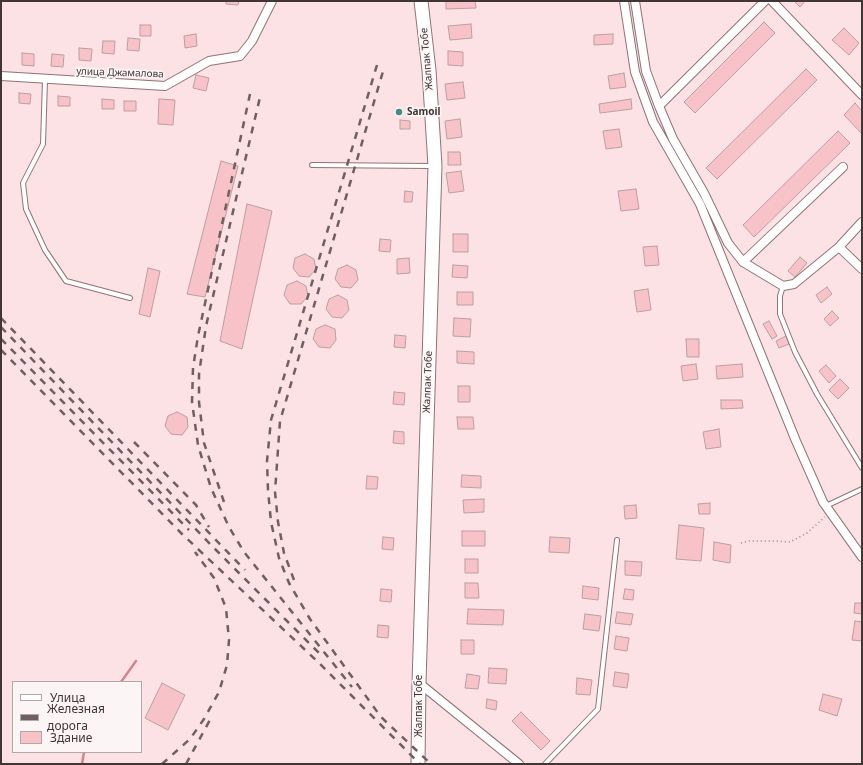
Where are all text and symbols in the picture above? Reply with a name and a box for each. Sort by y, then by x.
street label: Жалпак Тобе [418,27,436,91]
street label: улица Джамалова [76,65,164,81]
place label: Samoil [407,106,440,118]
marker: Samoil [394,107,404,117]
street label: Жалпак Тобе [421,351,435,413]
street label: Жалпак Тобе [413,675,425,737]
legend [12,681,142,753]
text: Улица [50,689,85,706]
text: Железная дорога [47,700,105,734]
text: Здание [50,729,92,746]

